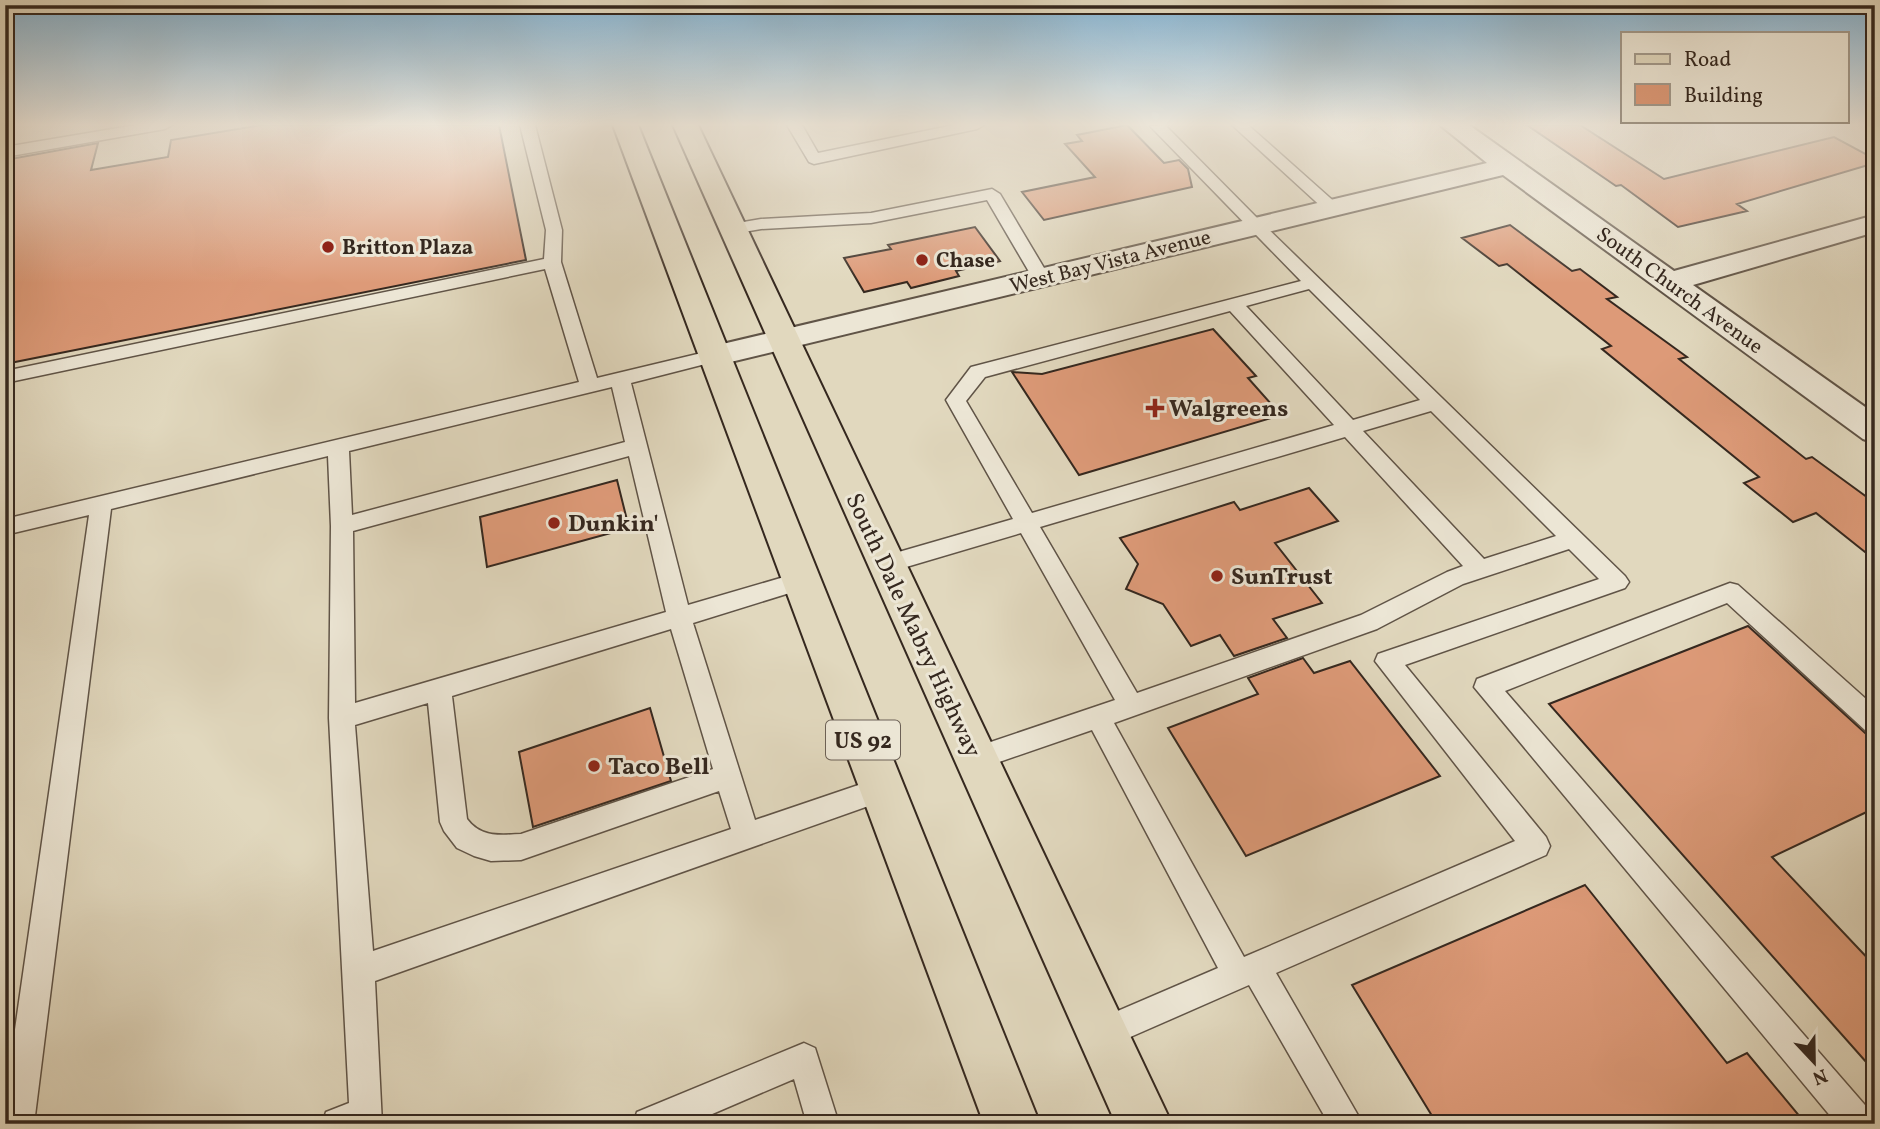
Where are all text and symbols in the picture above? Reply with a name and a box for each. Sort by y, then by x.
legend [1621,32,1848,122]
text: Road [1684,46,1731,75]
text: Building [1684,82,1763,111]
street label: South Church Avenue [1590,221,1769,362]
street label: West Bay Vista Avenue [1007,223,1214,302]
place label: Britton Plaza [342,234,473,263]
marker: Britton Plaza [320,239,336,255]
place label: Chase [936,247,995,276]
marker: Chase [914,252,930,268]
place label: Walgreens [1169,393,1288,427]
marker: Walgreens [1147,400,1163,416]
street label: South Dale Mabry Highway [836,488,988,764]
place label: Dunkin' [568,508,659,542]
marker: Dunkin' [546,515,562,531]
place label: SunTrust [1231,561,1332,595]
marker: SunTrust [1209,568,1225,584]
road number: US 92 [826,720,900,760]
place label: Taco Bell [608,751,710,785]
marker: Taco Bell [586,758,602,774]
north arrow [1778,1028,1848,1098]
text: N [1808,1061,1831,1091]

